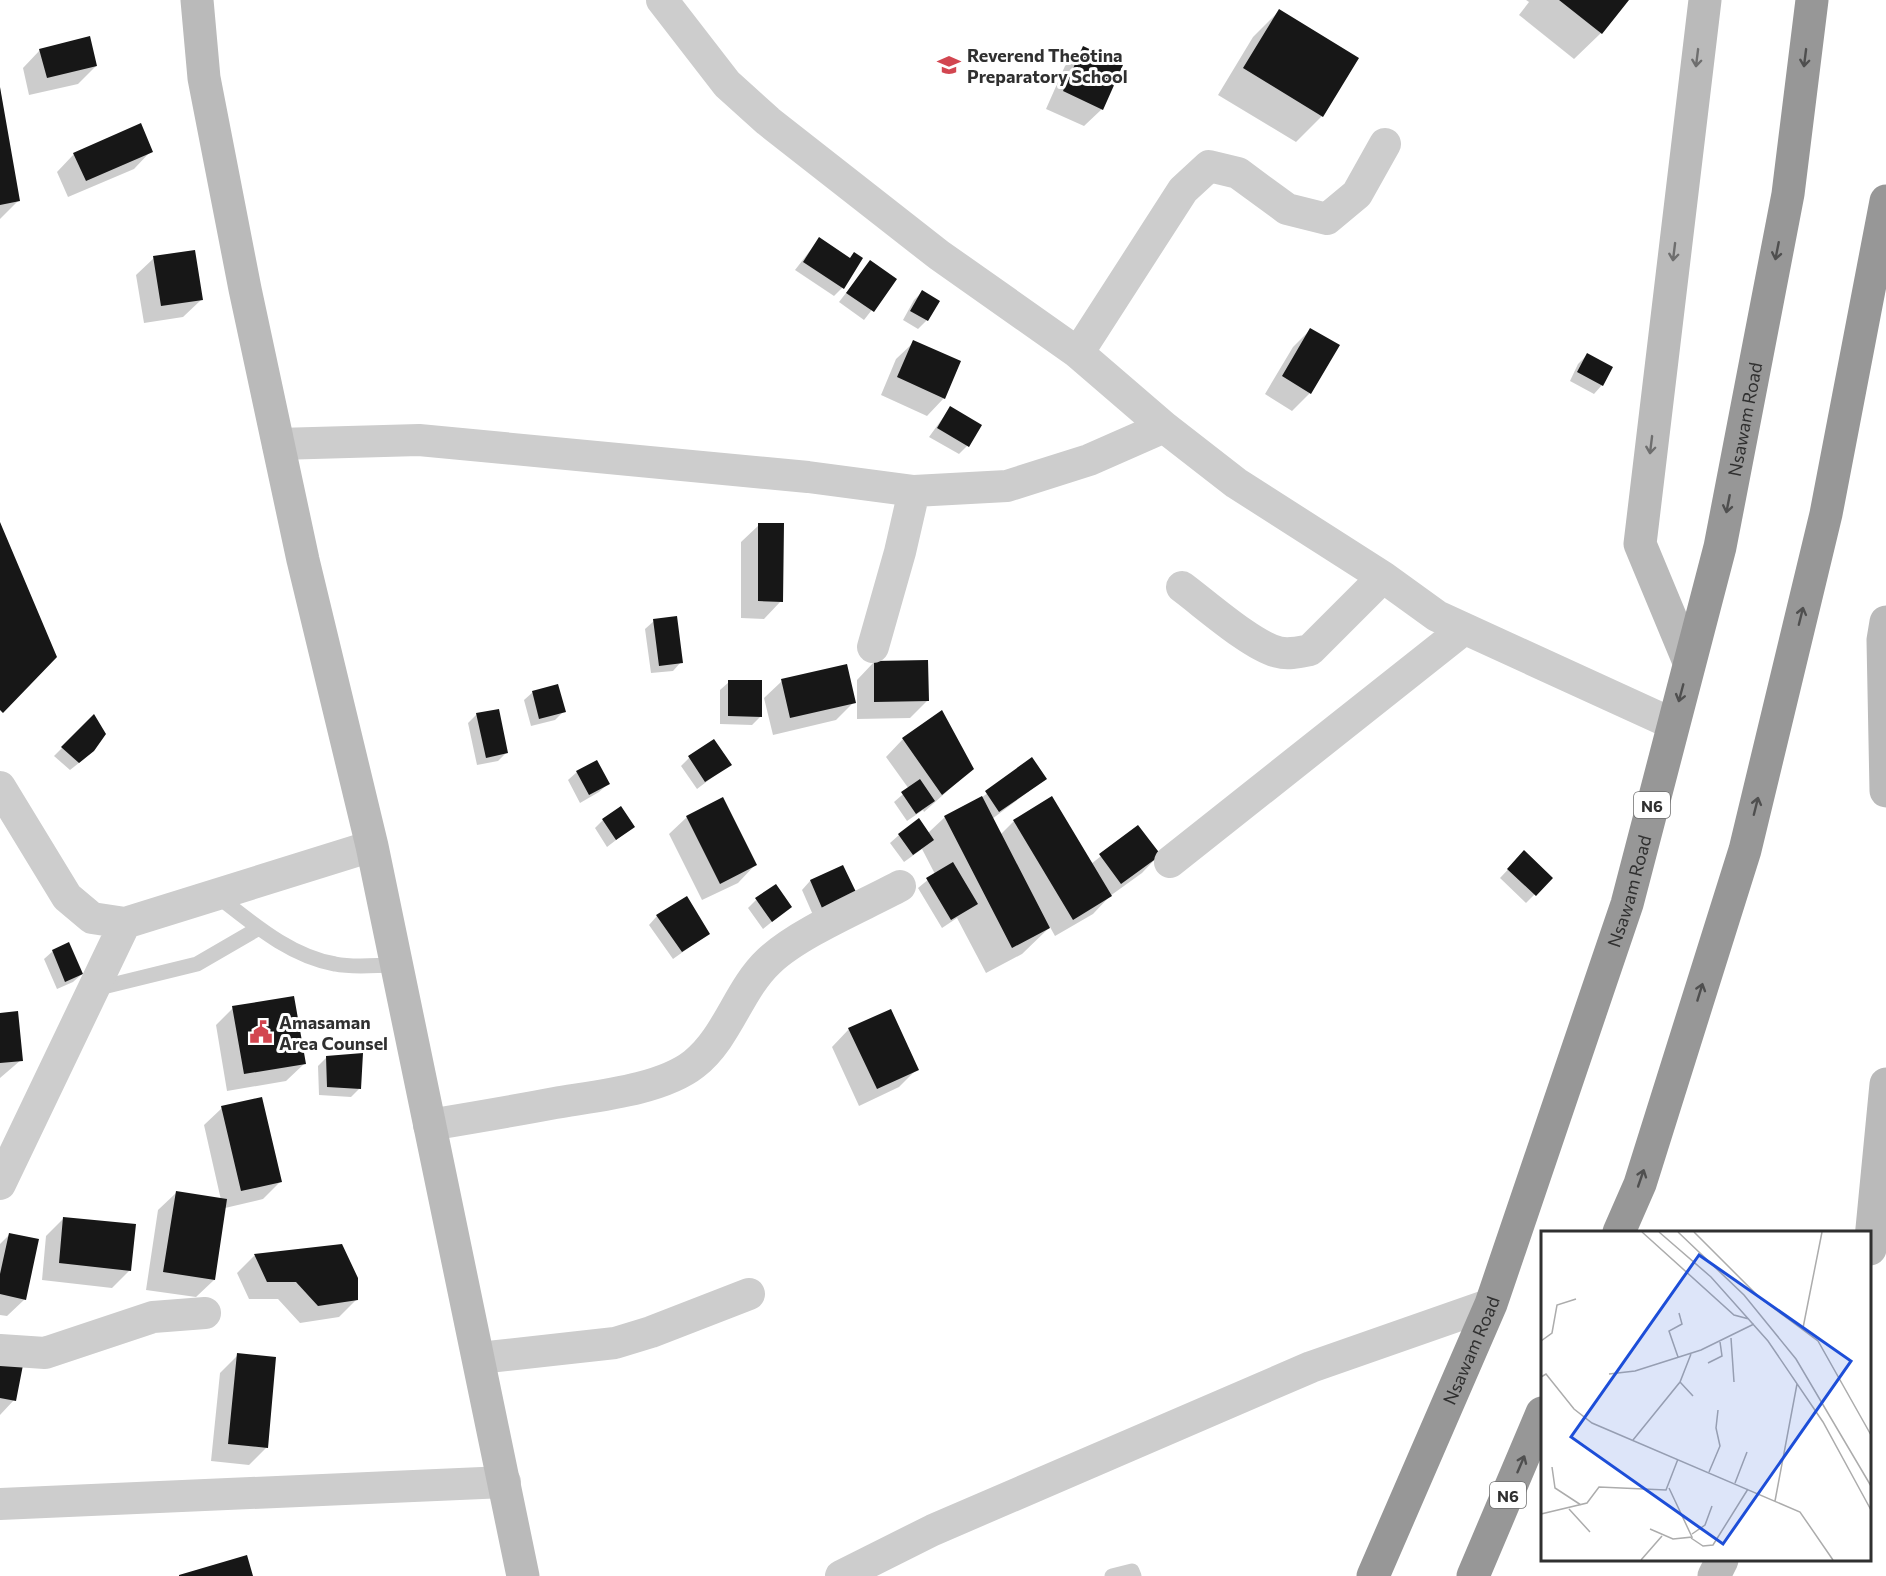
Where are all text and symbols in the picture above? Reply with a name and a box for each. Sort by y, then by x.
place label: Reverend Theotina Preparatory School [967,44,1128,87]
one-way arrow [1692,48,1703,67]
one-way arrow [1799,48,1810,67]
school or university icon: Reverend Theotina Preparatory School [936,52,962,78]
one-way arrow [1669,241,1680,261]
one-way arrow [1771,241,1782,260]
street label: Nsawam Road [1723,360,1766,478]
one-way arrow [1646,435,1657,455]
one-way arrow [1722,494,1733,514]
one-way arrow [1796,607,1808,626]
one-way arrow [1675,684,1686,703]
road number: N6 [1634,792,1670,818]
one-way arrow [1750,796,1762,815]
street label: Nsawam Road [1602,833,1656,950]
one-way arrow [1695,983,1706,1002]
place label: Amasaman Area Counsel [279,1011,388,1054]
public building icon: Amasaman Area Counsel [248,1019,274,1045]
one-way arrow [1637,1169,1648,1188]
inset map [1541,1231,1871,1561]
street label: Nsawam Road [1438,1293,1504,1408]
one-way arrow [1516,1456,1527,1474]
road number: N6 [1490,1482,1526,1508]

